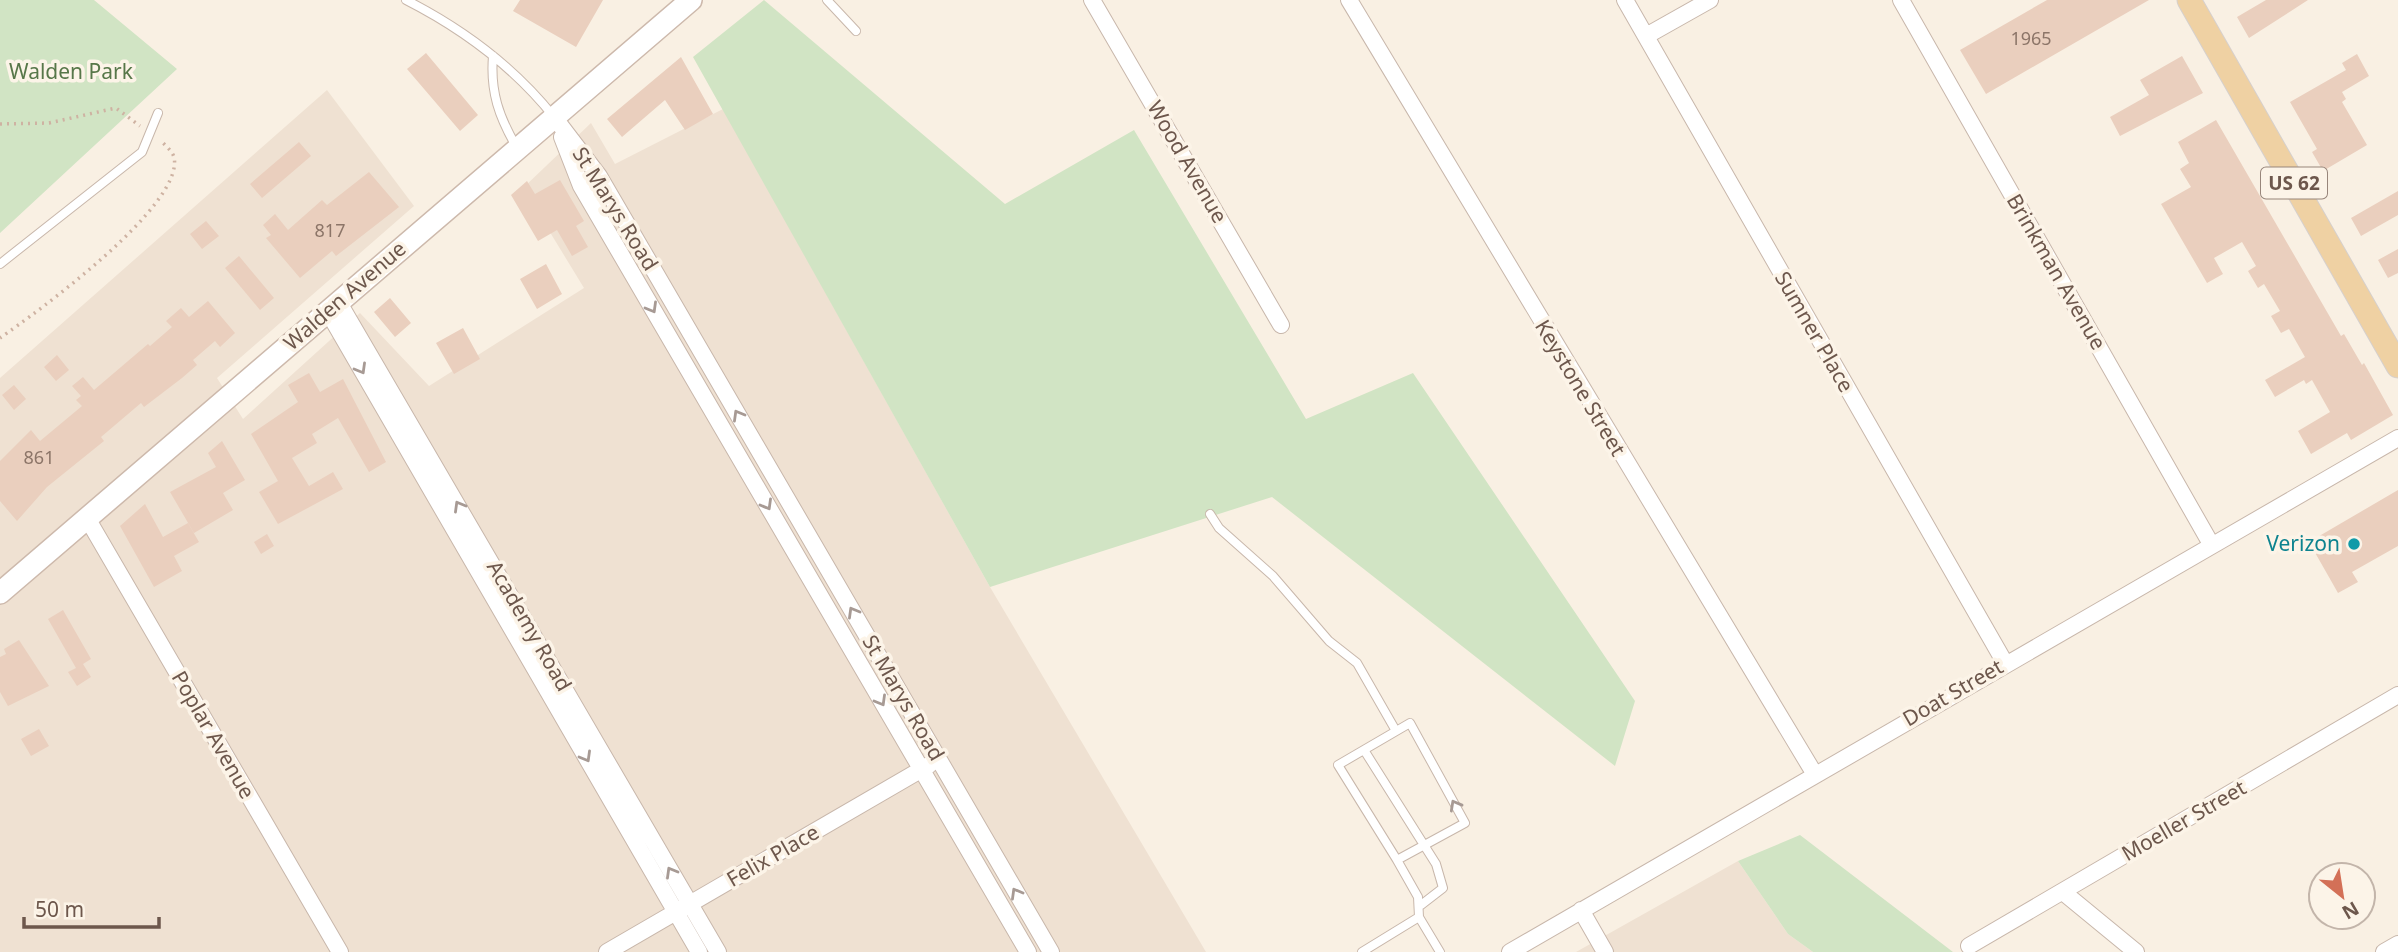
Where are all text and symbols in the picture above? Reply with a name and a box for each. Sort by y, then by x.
house number: 1965 [2010,26,2052,50]
park label: Walden Park [9,57,134,85]
street label: Wood Avenue [1142,95,1234,228]
street label: St Marys Road [567,141,665,276]
road number: US 62 [2261,168,2327,198]
street label: Brinkman Avenue [2001,188,2113,355]
house number: 817 [315,218,345,242]
street label: Walden Avenue [277,234,411,356]
street label: Sumner Place [1769,266,1861,397]
one-way arrow [644,301,657,314]
street label: Keystone Street [1529,314,1633,461]
one-way arrow [353,362,366,375]
one-way arrow [733,410,746,423]
house number: 861 [24,445,54,469]
one-way arrow [759,497,772,510]
one-way arrow [454,500,467,513]
place label: Verizon [2266,529,2340,557]
marker: Verizon [2346,536,2362,552]
street label: Academy Road [481,555,579,696]
one-way arrow [848,606,861,619]
street label: St Marys Road [857,630,951,765]
street label: Doat Street [1897,652,2008,732]
street label: Poplar Avenue [166,665,262,804]
one-way arrow [873,694,886,707]
one-way arrow [578,749,591,762]
street label: Moeller Street [2116,773,2251,867]
one-way arrow [1450,799,1463,812]
street label: Felix Place [721,818,824,893]
north arrow [2307,861,2377,931]
one-way arrow [666,866,679,879]
scale bar [24,886,159,930]
one-way arrow [1012,888,1025,901]
text: 50 m [35,895,84,923]
text: N [2337,896,2364,926]

